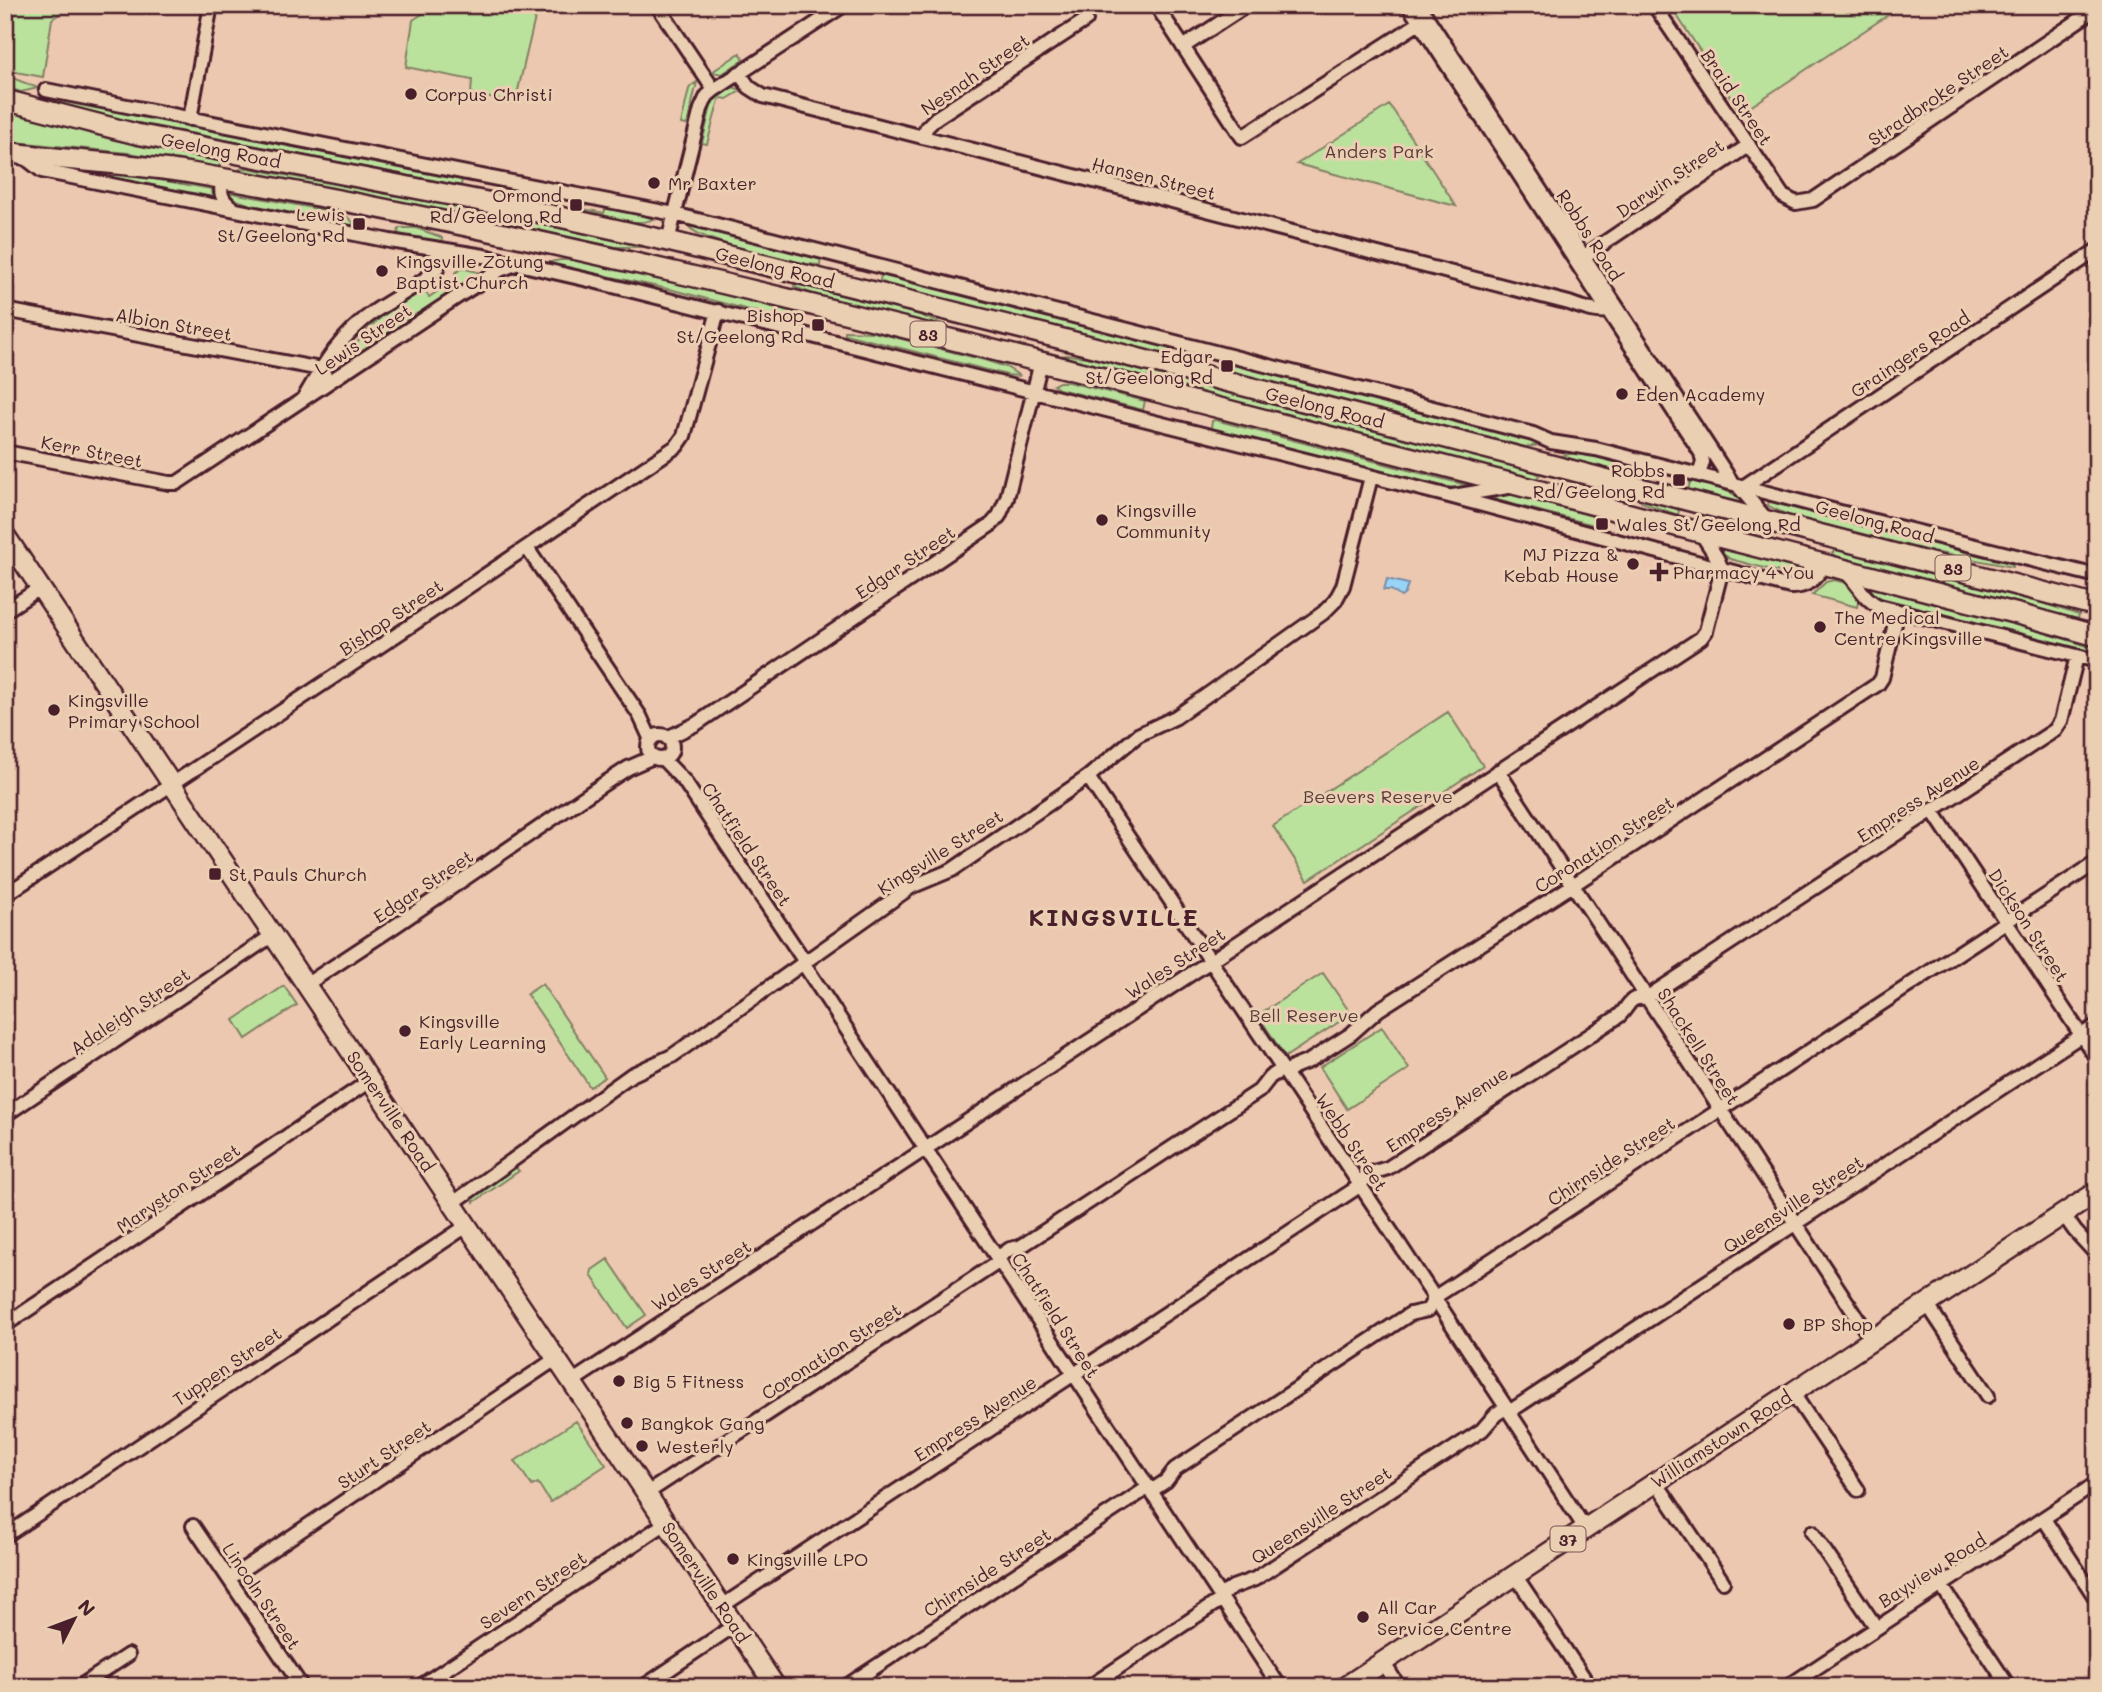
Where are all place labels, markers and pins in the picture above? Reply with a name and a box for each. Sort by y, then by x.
place label: Corpus Christi [425,82,553,106]
marker: Corpus Christi [403,86,419,102]
place label: Mr Baxter [668,171,757,195]
marker: Mr Baxter [646,175,662,191]
place label: Ormond Rd/Geelong Rd [430,183,562,228]
marker: Ormond Rd/Geelong Rd [568,197,584,213]
place label: Lewis St/Geelong Rd [218,202,345,247]
marker: Lewis St/Geelong Rd [351,216,367,232]
place label: Kingsville Zotung Baptist Church [396,249,544,294]
marker: Kingsville Zotung Baptist Church [374,263,390,279]
place label: Bishop St/Geelong Rd [677,303,804,348]
marker: Bishop St/Geelong Rd [810,317,826,333]
place label: Edgar St/Geelong Rd [1086,344,1213,389]
marker: Edgar St/Geelong Rd [1219,358,1235,374]
place label: Eden Academy [1636,382,1765,406]
marker: Eden Academy [1614,386,1630,402]
place label: Robbs Rd/Geelong Rd [1533,458,1665,503]
marker: Robbs Rd/Geelong Rd [1671,472,1687,488]
place label: Kingsville Community [1116,498,1211,543]
marker: Kingsville Community [1094,512,1110,528]
place label: Wales St/Geelong Rd [1616,512,1801,536]
marker: Wales St/Geelong Rd [1594,516,1610,532]
place label: MJ Pizza & Kebab House [1504,542,1619,587]
marker: MJ Pizza & Kebab House [1625,556,1641,572]
place label: Pharmacy 4 You [1673,560,1814,584]
marker: Pharmacy 4 You [1651,564,1667,580]
place label: The Medical Centre Kingsville [1834,605,1983,650]
marker: The Medical Centre Kingsville [1812,619,1828,635]
place label: Kingsville Primary School [68,688,200,733]
marker: Kingsville Primary School [46,702,62,718]
place label: St Pauls Church [229,862,367,886]
marker: St Pauls Church [207,866,223,882]
place label: Kingsville Early Learning [419,1009,546,1054]
marker: Kingsville Early Learning [397,1023,413,1039]
place label: BP Shop [1803,1312,1873,1336]
marker: BP Shop [1781,1316,1797,1332]
place label: Big 5 Fitness [633,1369,744,1393]
marker: Big 5 Fitness [611,1373,627,1389]
place label: Bangkok Gang [641,1411,764,1435]
marker: Bangkok Gang [619,1415,635,1431]
place label: Westerly [656,1434,734,1458]
marker: Westerly [634,1438,650,1454]
place label: Kingsville LPO [747,1547,868,1571]
marker: Kingsville LPO [725,1551,741,1567]
place label: All Car Service Centre [1377,1595,1512,1640]
marker: All Car Service Centre [1355,1609,1371,1625]

